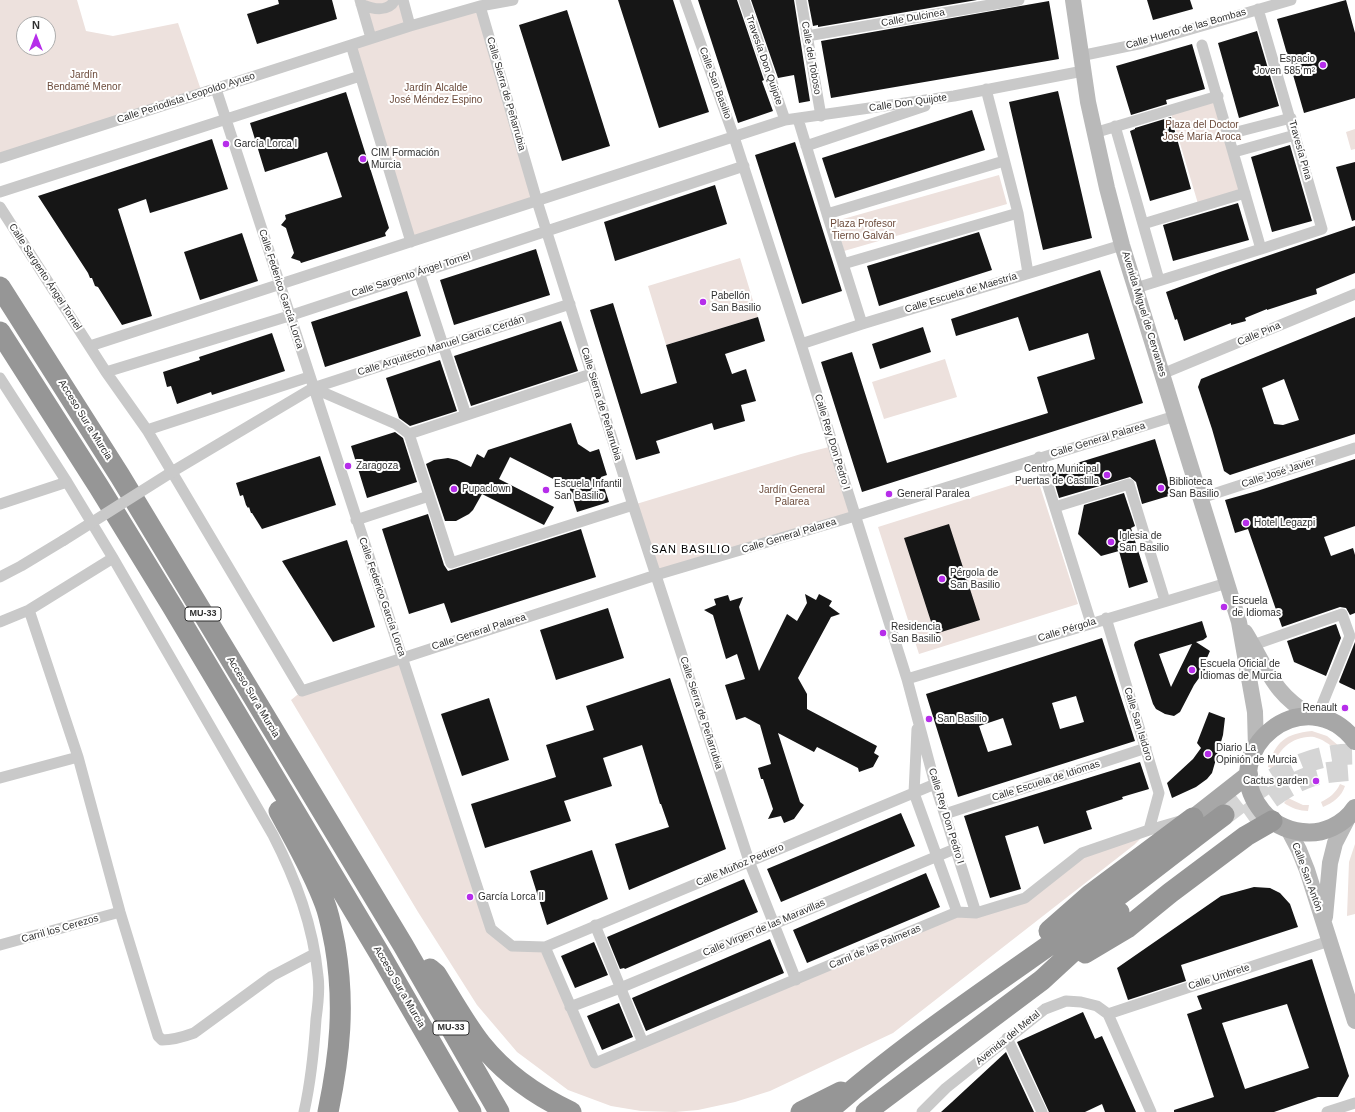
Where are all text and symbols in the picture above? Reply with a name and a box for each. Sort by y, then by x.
street label: Calle Dulcinea [880,6,946,30]
street label: Calle Huerto de las Bombas [1125,6,1247,52]
street label: Travesía Don Quijote [743,14,785,106]
north arrow [16,16,56,56]
text: N [32,19,40,31]
street label: Calle del Toboso [799,21,823,95]
street label: Calle Sierra de Peñarrubia [484,36,528,152]
street label: Calle San Basilio [696,45,734,121]
place label: Espacio Joven 585 m² [1254,53,1315,76]
marker: Espacio Joven 585 m² [1318,60,1328,70]
park label: Jardín Bendamé Menor [47,69,121,92]
street label: Calle Periodista Leopoldo Ayuso [116,70,256,126]
park label: Jardín Alcalde José Méndez Espino [390,82,482,106]
street label: Calle Don Quijote [868,92,948,114]
park label: Plaza del Doctor José María Aroca [1163,119,1241,142]
street label: Travesía Pina [1286,119,1314,181]
place label: García Lorca I [234,138,297,150]
marker: García Lorca I [221,139,231,149]
place label: CIM Formación Murcia [371,147,439,170]
marker: CIM Formación Murcia [358,154,368,164]
park label: Plaza Profesor Tierno Galván [830,218,896,242]
street label: Calle Sargento Ángel Tornel [6,222,84,332]
street label: Calle Federico García Lorca [256,228,306,350]
street label: Calle Sargento Ángel Tornel [350,250,472,300]
street label: Avenida Miguel de Cervantes [1119,250,1169,378]
street label: Calle Escuela de Maestría [903,270,1019,316]
place label: Pabellón San Basilio [711,290,761,314]
marker: Pabellón San Basilio [698,297,708,307]
street label: Calle Arquitecto Manuel García Cerdán [356,313,526,379]
street label: Calle Pina [1236,320,1282,348]
street label: Calle Sierra de Peñarrubia [578,346,624,462]
street label: Acceso Sur a Murcia [55,378,115,462]
street label: Calle Rey Don Pedro I [812,393,852,491]
street label: Calle General Palarea [1049,420,1147,460]
street label: Calle José Javier [1240,456,1316,490]
place label: Zaragoza [356,460,398,472]
marker: Zaragoza [343,461,353,471]
place label: Centro Municipal Puertas de Castilla [1015,463,1099,486]
marker: Centro Municipal Puertas de Castilla [1102,470,1112,480]
place label: Biblioteca San Basilio [1169,476,1219,500]
place label: Escuela Infantil San Basilio [554,478,622,502]
place label: Pupaclown [462,483,511,495]
marker: Biblioteca San Basilio [1156,483,1166,493]
marker: Pupaclown [449,484,459,494]
park label: Jardín General Palarea [759,484,825,508]
marker: Escuela Infantil San Basilio [541,485,551,495]
place label: General Paralea [897,488,970,500]
marker: General Paralea [884,489,894,499]
street label: Calle General Palarea [740,516,838,556]
place label: Hotel Legazpi [1254,517,1315,529]
marker: Hotel Legazpi [1241,518,1251,528]
place label: Iglesia de San Basilio [1119,530,1169,554]
street label: Calle Federico García Lorca [356,536,408,658]
marker: Iglesia de San Basilio [1106,537,1116,547]
district label: SAN BASILIO [651,543,731,557]
place label: Pérgola de San Basilio [950,567,1000,590]
marker: Pérgola de San Basilio [937,574,947,584]
place label: Escuela de Idiomas [1232,595,1281,618]
marker: Escuela de Idiomas [1219,602,1229,612]
road number: MU-33 [185,607,221,621]
street label: Calle General Palarea [430,611,528,653]
street label: Calle Pérgola [1037,615,1097,645]
place label: Residencia San Basilio [891,621,941,644]
marker: Residencia San Basilio [878,628,888,638]
street label: Acceso Sur a Murcia [224,654,282,740]
street label: Calle Sierra de Peñarrubia [677,655,725,771]
place label: Escuela Oficial de Idiomas de Murcia [1200,658,1282,682]
marker: Escuela Oficial de Idiomas de Murcia [1187,665,1197,675]
street label: Calle San Isidoro [1121,686,1155,762]
place label: Renault [1303,702,1337,714]
marker: Renault [1340,703,1350,713]
place label: San Basilio [937,713,987,725]
marker: San Basilio [924,714,934,724]
place label: Diario La Opinión de Murcia [1216,742,1297,766]
marker: Diario La Opinión de Murcia [1203,749,1213,759]
street label: Calle Escuela de Idiomas [990,758,1102,804]
street label: Calle Rey Don Pedro I [926,767,966,865]
place label: Cactus garden [1243,775,1308,787]
marker: Cactus garden [1311,776,1321,786]
street label: Calle Muñoz Pedrero [694,841,786,889]
street label: Calle San Antón [1289,841,1325,913]
place label: García Lorca II [478,891,544,903]
marker: García Lorca II [465,892,475,902]
street label: Calle Virgen de las Maravillas [701,897,827,959]
street label: Carril los Cerezos [20,912,100,946]
street label: Carril de las Palmeras [827,922,923,972]
street label: Acceso Sur a Murcia [371,944,427,1030]
street label: Calle Umbrete [1187,961,1251,993]
street label: Avenida del Metal [973,1008,1043,1068]
road number: MU-33 [433,1021,469,1035]

